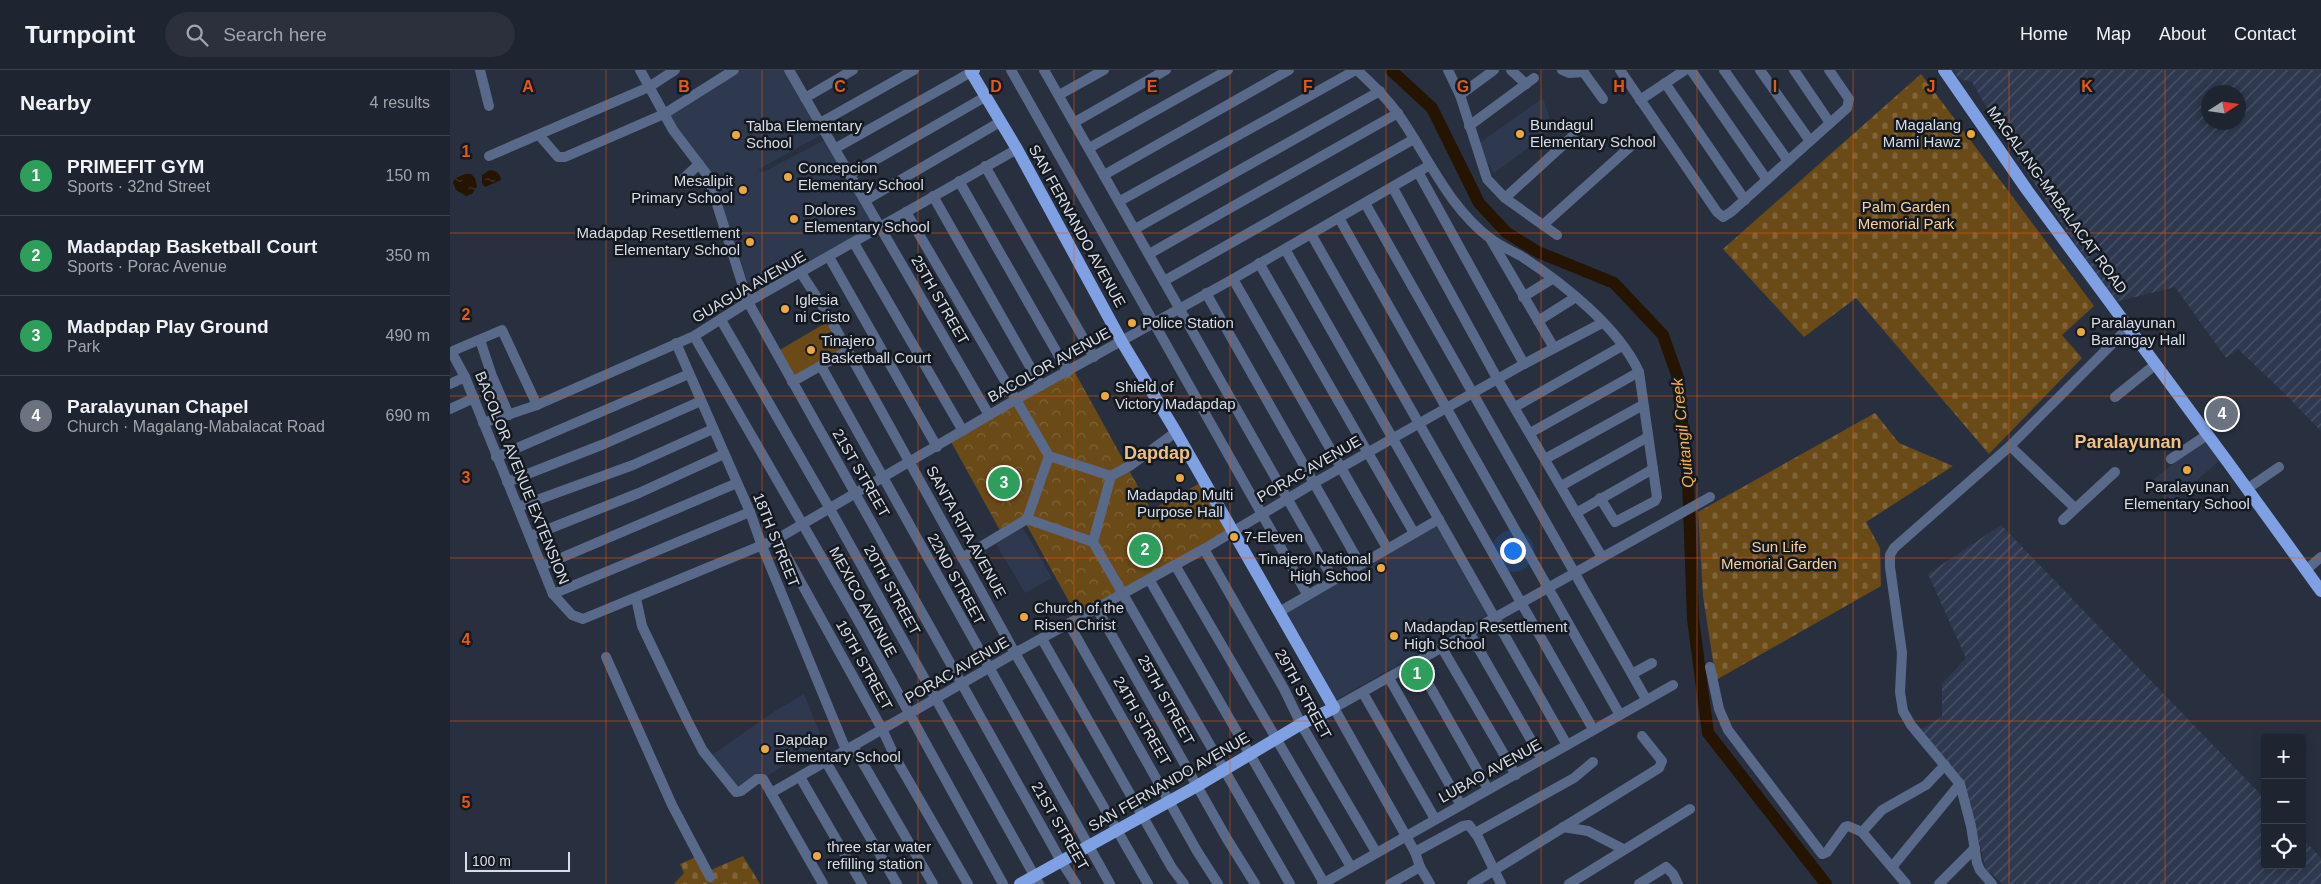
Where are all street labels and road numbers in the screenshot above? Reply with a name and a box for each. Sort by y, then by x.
street label: MAGALANG-MABALACAT ROAD [1984,103,2131,297]
street label: SAN FERNANDO AVENUE [1026,142,1129,310]
street label: GUAGUA AVENUE [689,247,808,326]
street label: 25TH STREET [908,252,973,347]
street label: BACOLOR AVENUE [985,324,1113,405]
street label: BACOLOR AVENUE EXTENSION [472,369,573,587]
street label: 21ST STREET [829,426,894,520]
street label: PORAC AVENUE [1254,432,1364,505]
street label: SANTA RITA AVENUE [923,463,1010,601]
street label: 18TH STREET [750,490,803,589]
street label: 22ND STREET [924,530,989,627]
street label: 20TH STREET [861,542,924,638]
street label: MEXICO AVENUE [826,544,901,660]
street label: 19TH STREET [833,617,896,713]
street label: PORAC AVENUE [902,633,1012,706]
street label: 29TH STREET [1272,646,1335,742]
street label: 25TH STREET [1135,652,1198,748]
street label: 24TH STREET [1110,673,1175,768]
street label: SAN FERNANDO AVENUE [1085,728,1252,835]
street label: LUBAO AVENUE [1435,735,1544,806]
street label: 21ST STREET [1028,779,1093,873]

